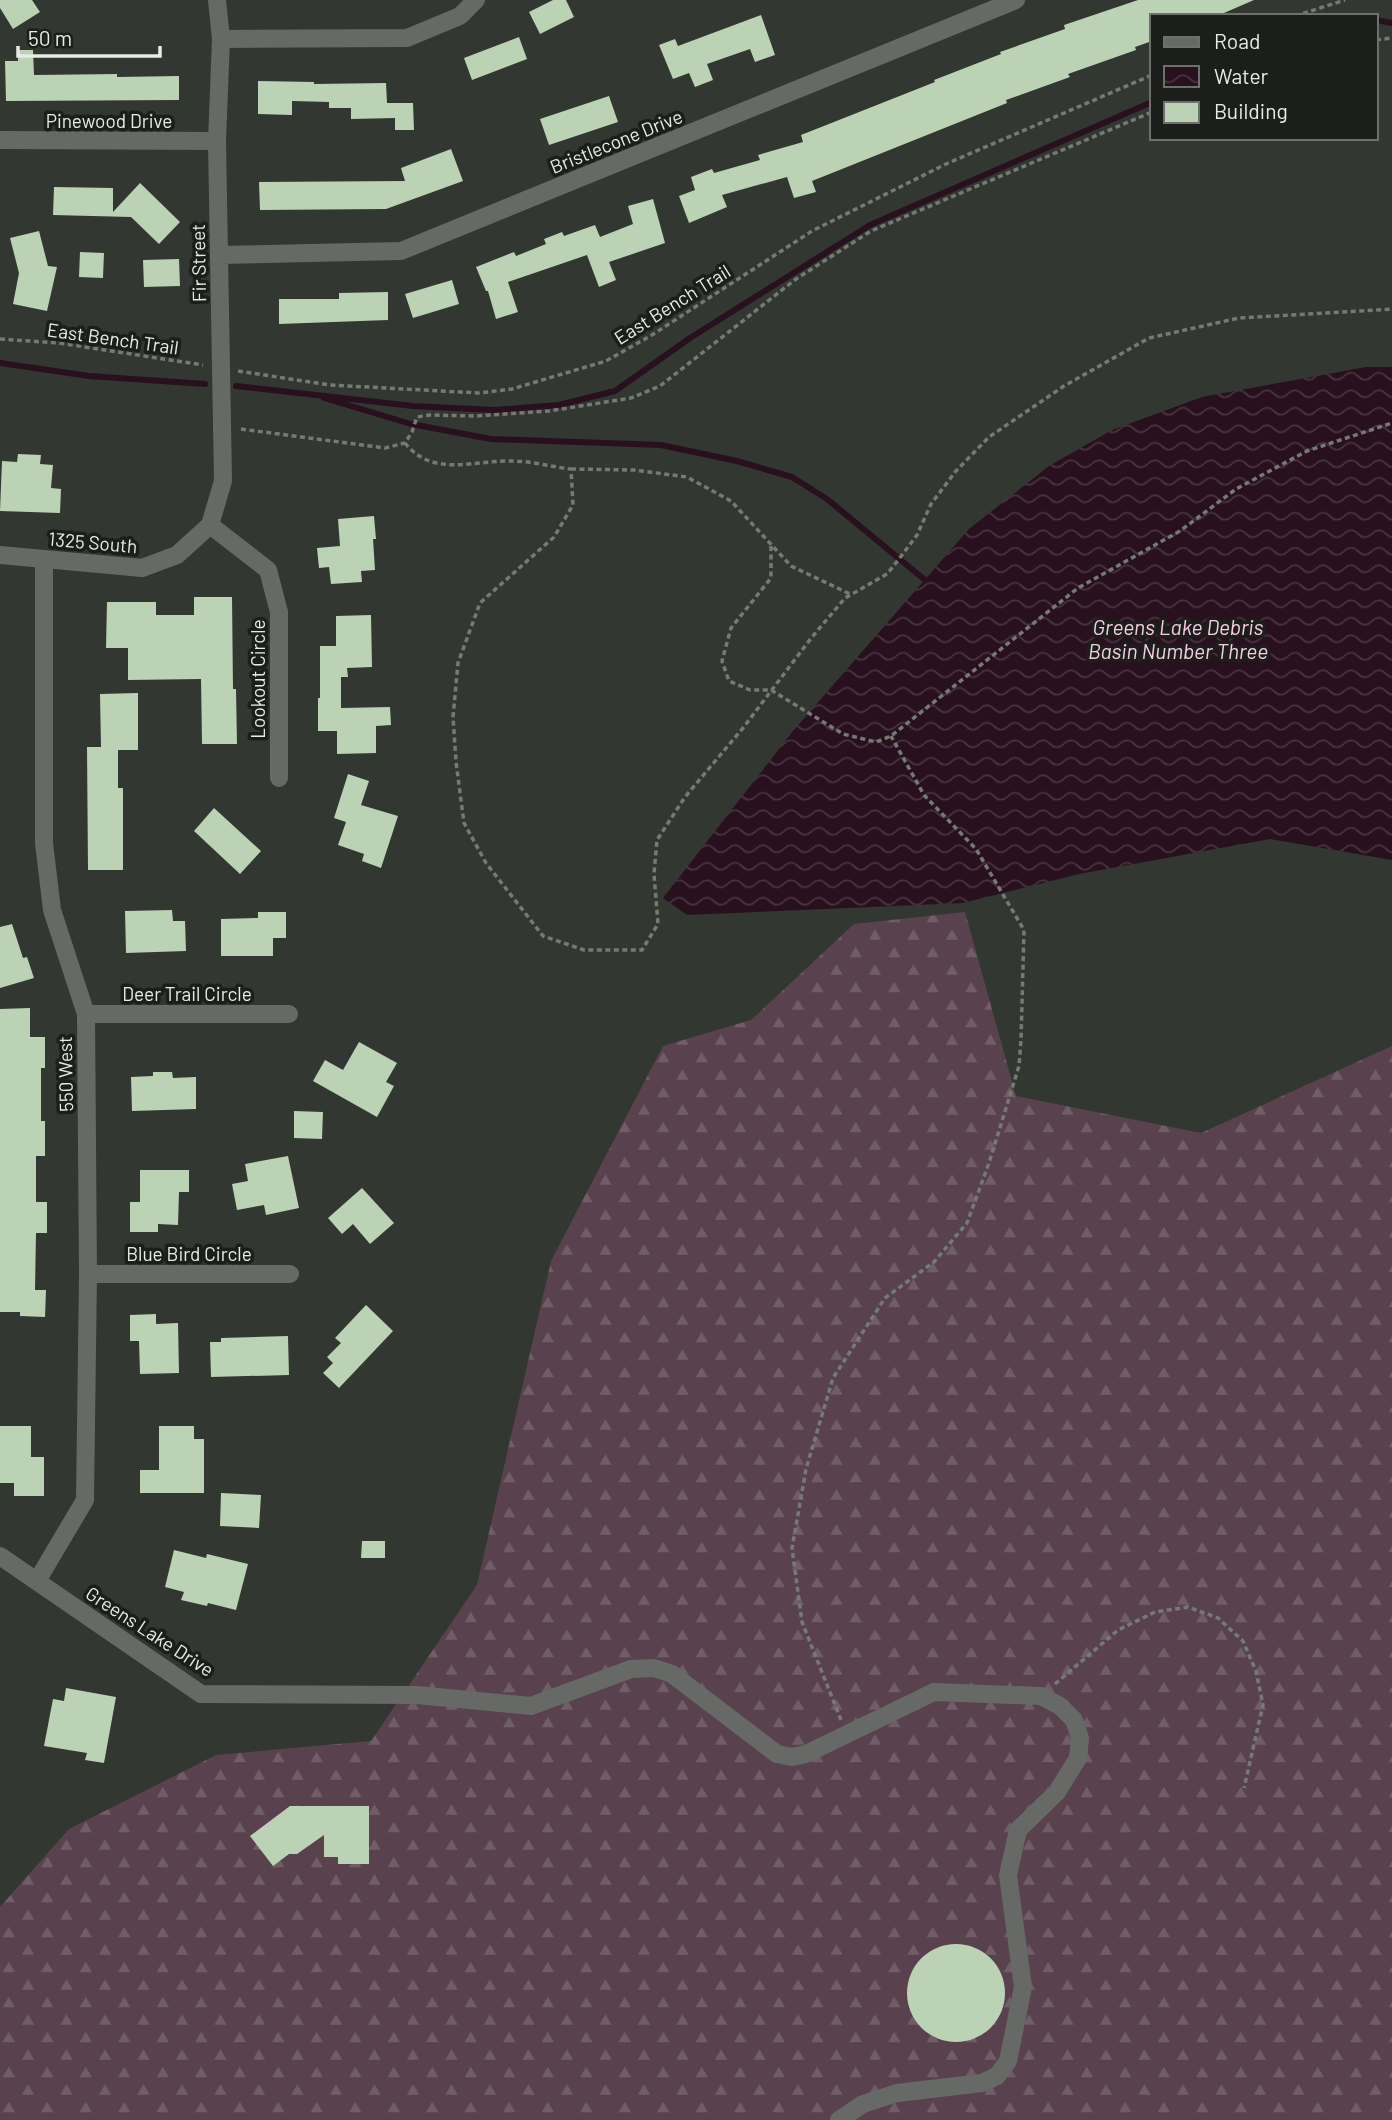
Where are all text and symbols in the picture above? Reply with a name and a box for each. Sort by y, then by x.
scale bar [18,14,159,58]
legend [1150,14,1378,140]
text: 50 m [28,25,72,50]
text: Road [1214,28,1260,53]
text: Water [1214,63,1269,88]
text: Building [1214,98,1288,123]
street label: Bristlecone Drive [546,104,686,178]
street label: Pinewood Drive [46,109,172,132]
street label: Fir Street [186,224,210,302]
street label: East Bench Trail [610,259,734,349]
street label: East Bench Trail [46,317,180,359]
street label: 1325 South [48,527,138,557]
water label: Greens Lake Debris Basin Number Three [1088,614,1268,663]
street label: Lookout Circle [246,619,269,739]
street label: Deer Trail Circle [122,982,252,1005]
street label: 550 West [53,1036,77,1112]
street label: Blue Bird Circle [126,1242,252,1265]
street label: Greens Lake Drive [82,1581,218,1681]

